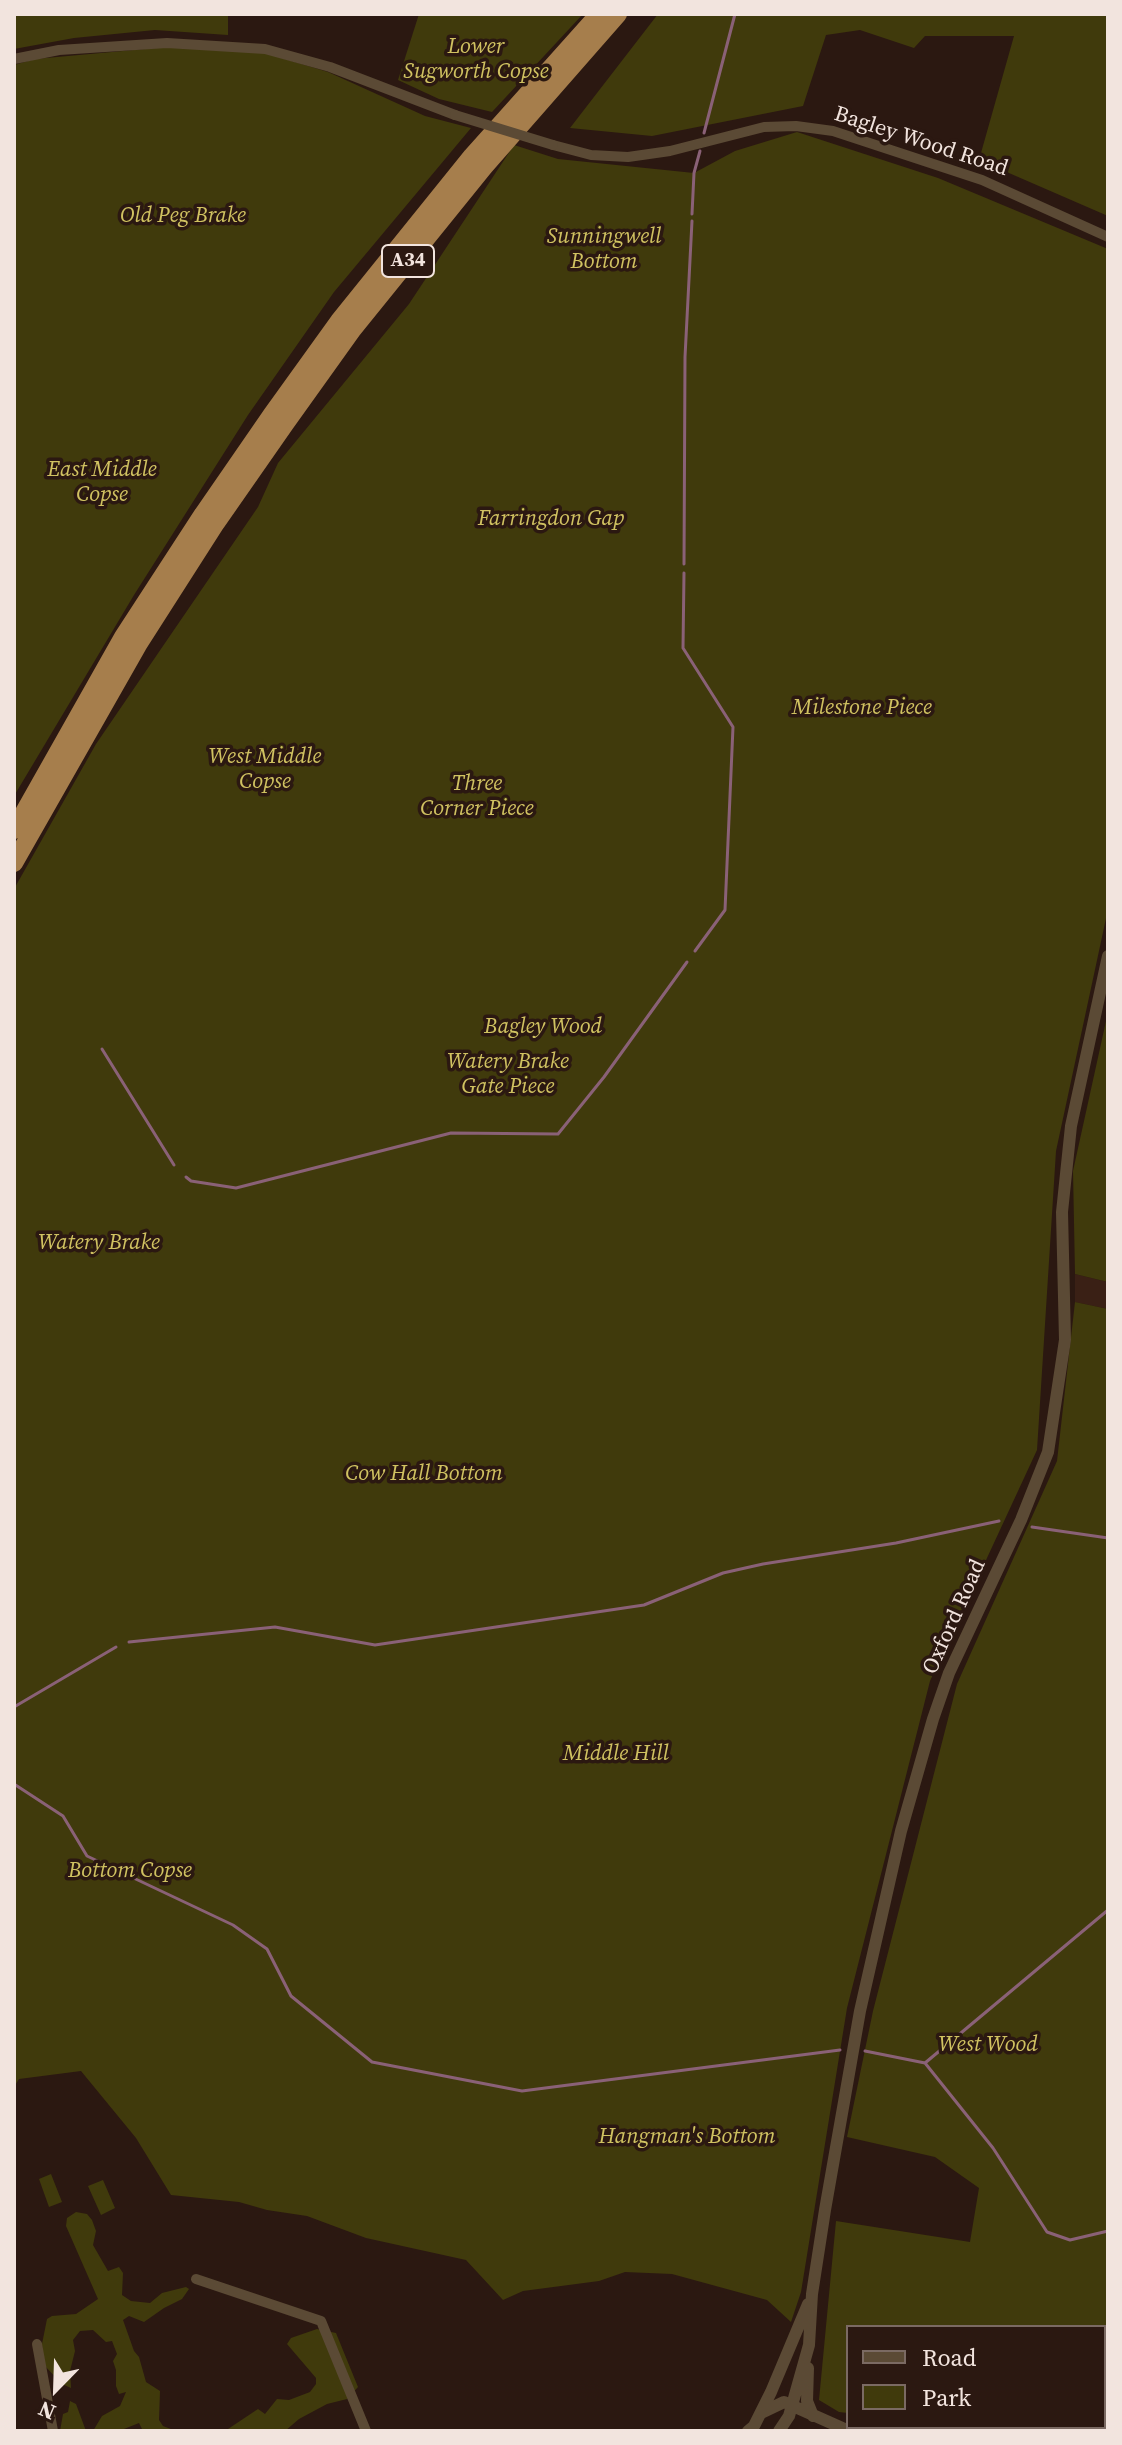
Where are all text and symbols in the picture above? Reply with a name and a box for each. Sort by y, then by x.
park label: Lower Sugworth Copse [403,34,549,86]
street label: Bagley Wood Road [831,101,1011,183]
park label: Old Peg Brake [120,203,246,229]
park label: Sunningwell Bottom [547,224,661,276]
road number: A34 [382,245,434,277]
park label: East Middle Copse [47,457,157,508]
park label: Farringdon Gap [478,506,624,532]
park label: Milestone Piece [792,695,932,721]
park label: West Middle Copse [209,744,321,796]
park label: Three Corner Piece [420,771,534,822]
park label: Bagley Wood [484,1014,602,1040]
park label: Watery Brake Gate Piece [447,1049,569,1100]
park label: Watery Brake [38,1230,160,1256]
park label: Cow Hall Bottom [345,1461,503,1487]
street label: Oxford Road [918,1555,992,1679]
park label: Middle Hill [563,1741,669,1767]
park label: Bottom Copse [68,1858,192,1884]
park label: West Wood [938,2032,1038,2058]
park label: Hangman's Bottom [598,2124,776,2150]
legend [846,2325,1106,2429]
text: Road [922,2341,976,2374]
north arrow [16,2349,96,2429]
text: Park [922,2381,971,2414]
text: N [33,2394,60,2428]

